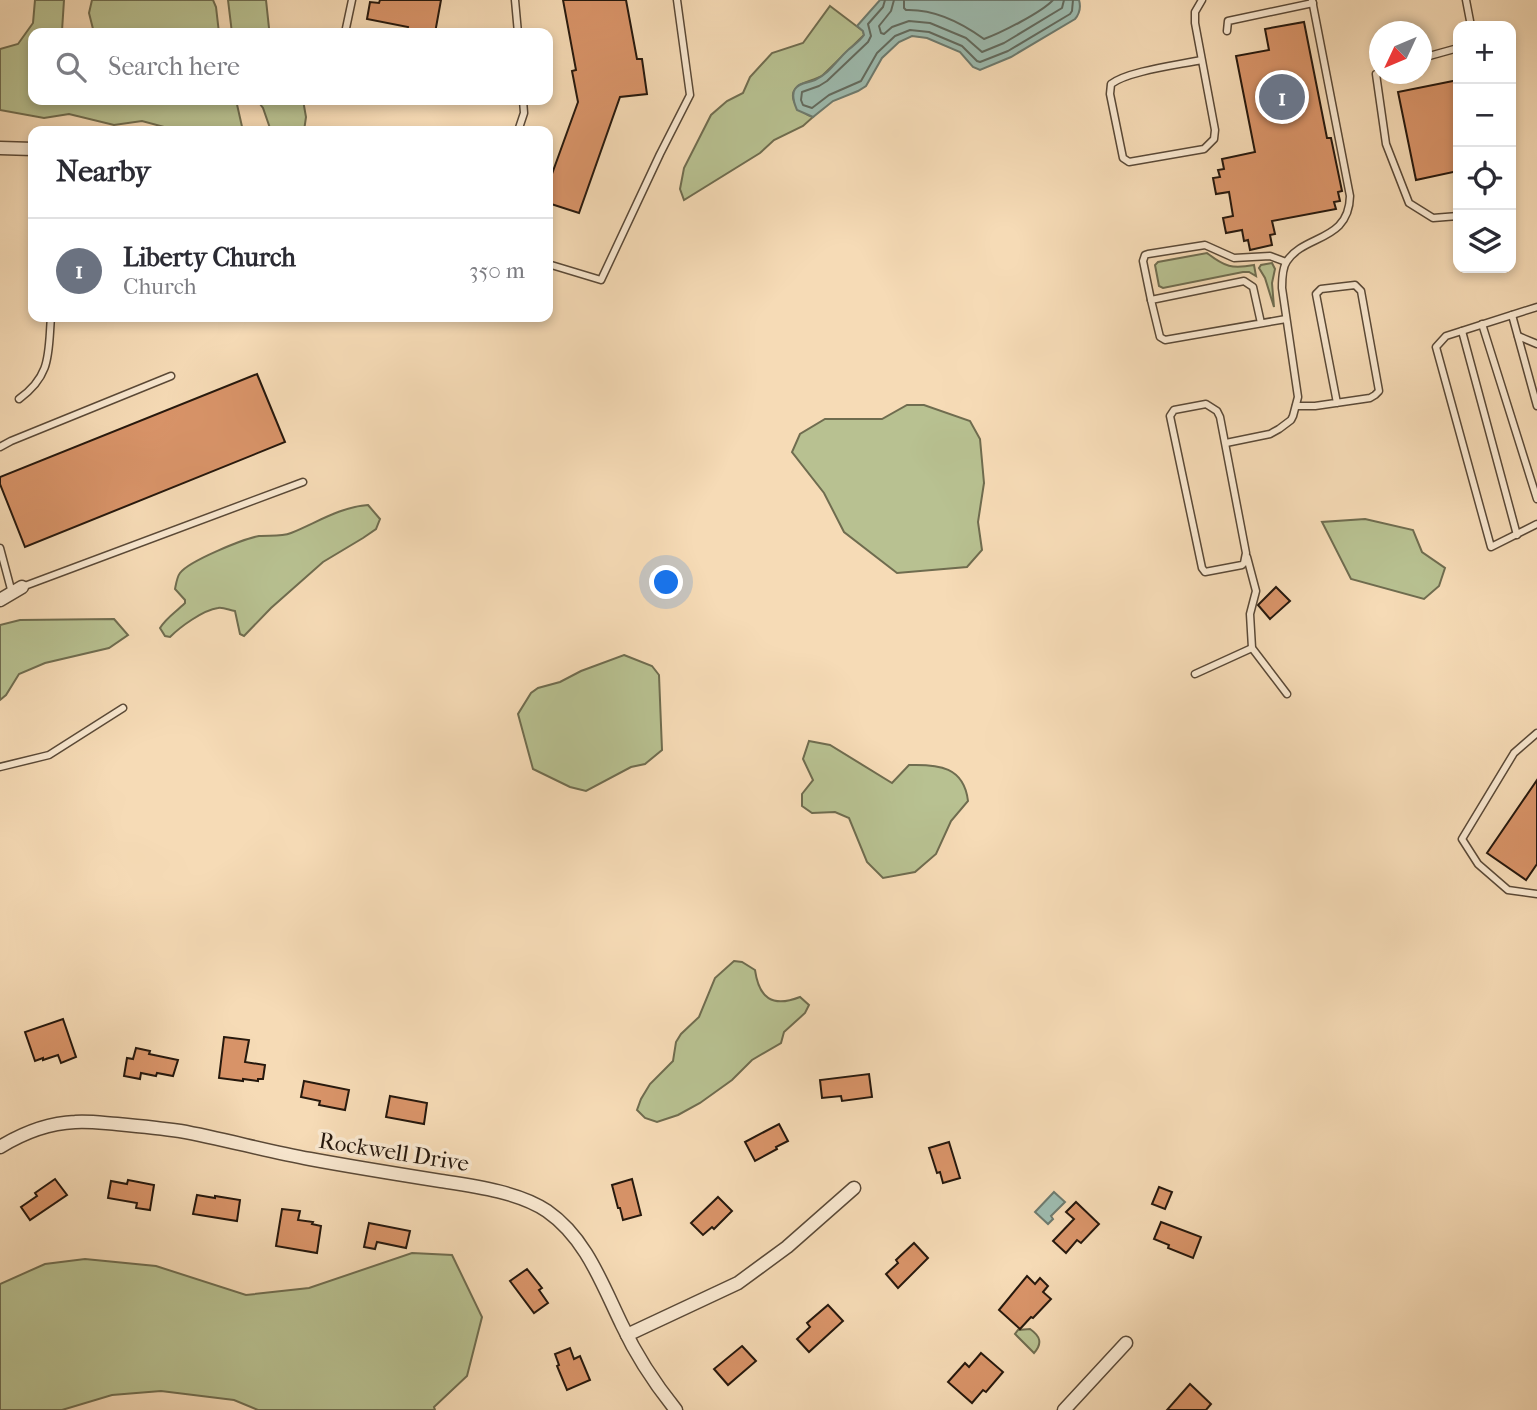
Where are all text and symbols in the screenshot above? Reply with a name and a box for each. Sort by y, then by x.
north arrow [1369,21,1432,84]
map controls [1453,21,1516,273]
button: + [1453,21,1516,84]
search box [28,28,553,105]
icon: search [52,48,90,86]
text: Search here [108,51,240,82]
pin: 1 [1259,71,1305,123]
button: − [1453,84,1516,147]
button: locate [1453,147,1516,210]
text: Nearby [56,154,151,189]
button: layers [1453,210,1516,273]
text: Liberty Church [123,242,296,273]
text: 1 [75,257,83,284]
text: 350 m [469,257,525,284]
text: Church [123,273,197,300]
your location [649,565,683,599]
street label: Rockwell Drive [317,1127,471,1177]

